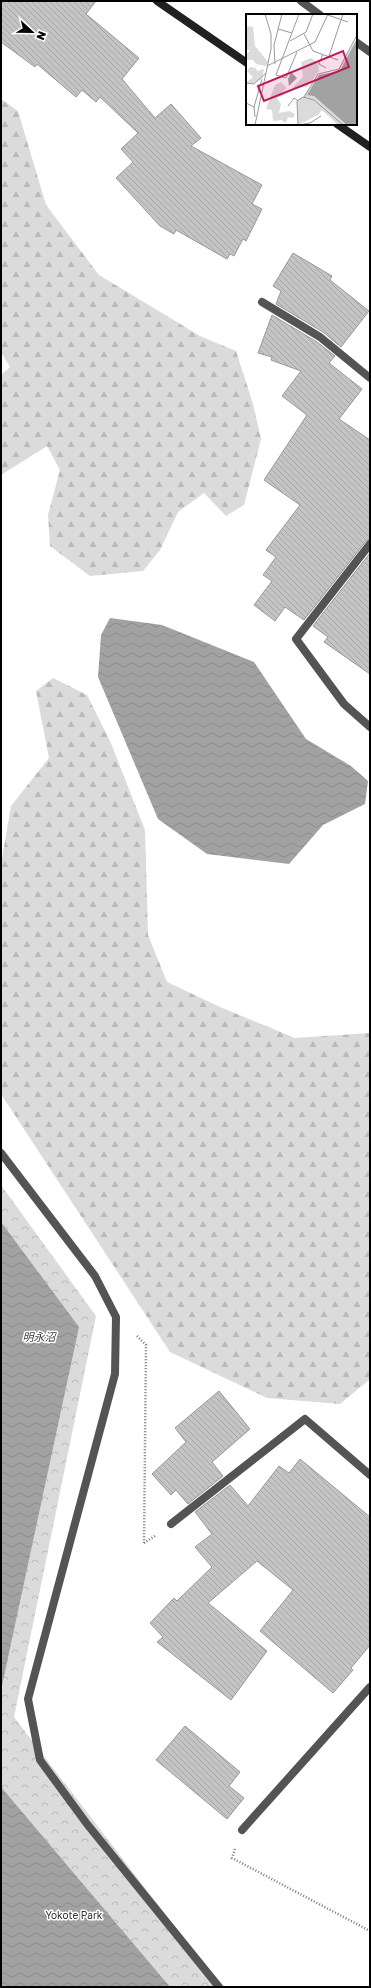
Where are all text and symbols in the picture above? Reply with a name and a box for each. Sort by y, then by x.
north arrow [12,12,52,52]
inset map [246,14,357,125]
text: N [34,30,49,42]
water label: 明永沼 [23,1330,57,1343]
park label: Yokote Park [46,1909,103,1921]

